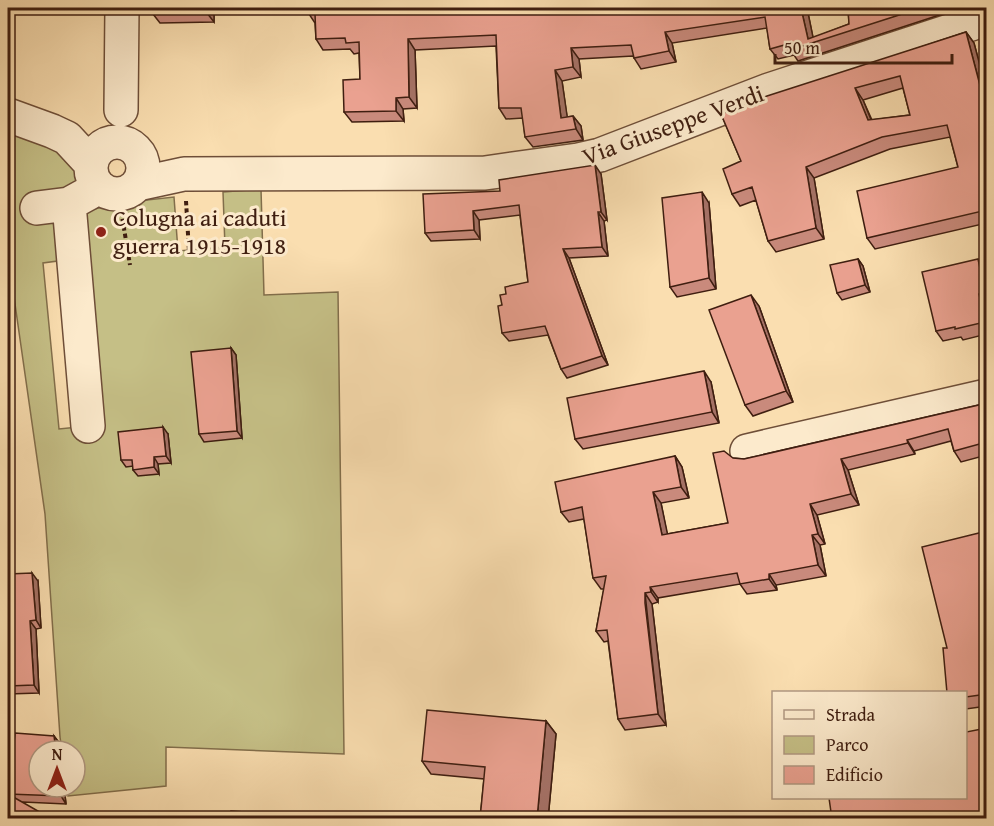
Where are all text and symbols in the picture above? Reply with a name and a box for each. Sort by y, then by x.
scale bar [775,27,952,65]
text: 50 m [784,34,820,61]
street label: Via Giuseppe Verdi [577,75,769,174]
place label: Colugna ai caduti guerra 1915-1918 [113,200,287,263]
marker: Colugna ai caduti guerra 1915-1918 [94,225,108,239]
legend [772,691,967,799]
text: Strada [826,701,876,728]
text: Parco [826,731,869,758]
north arrow [27,739,87,799]
text: N [52,742,63,766]
text: Edificio [826,761,883,788]

